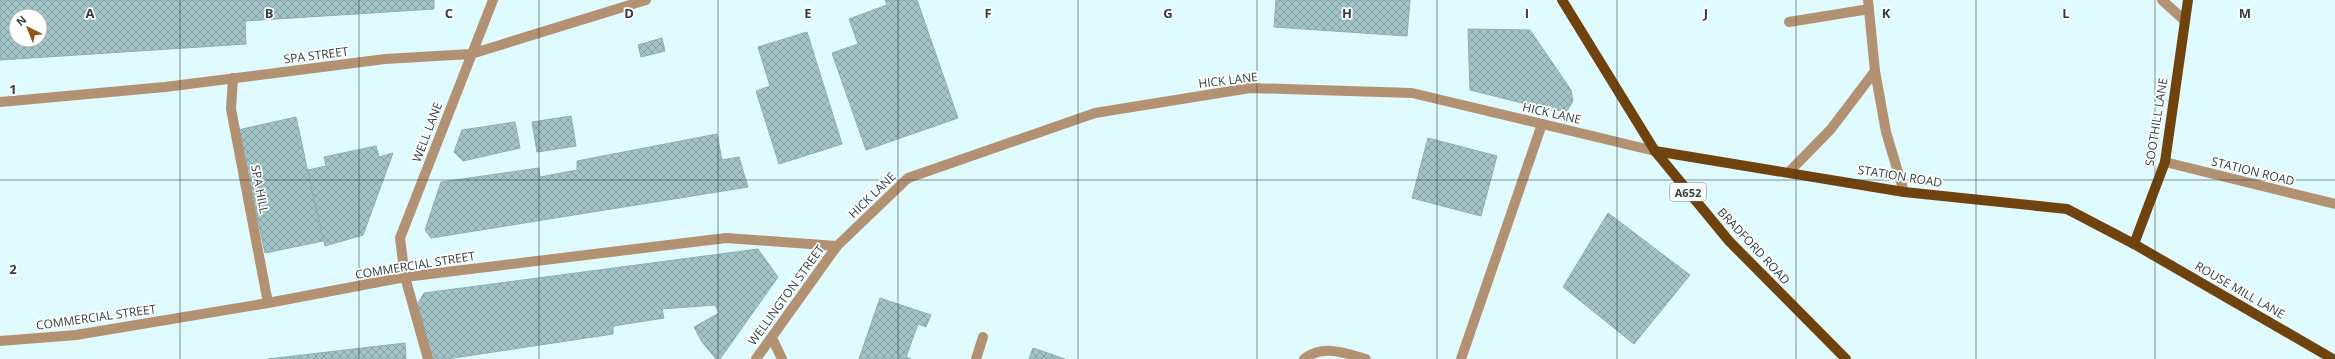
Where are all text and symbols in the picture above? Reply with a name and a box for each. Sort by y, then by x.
text: A [86,4,95,22]
text: B [265,4,274,22]
text: C [445,4,453,22]
text: D [624,4,634,22]
text: E [804,4,812,22]
text: F [984,4,992,22]
text: G [1163,4,1173,22]
text: H [1342,4,1352,22]
text: I [1525,4,1529,22]
text: J [1703,4,1708,22]
text: K [1882,4,1891,22]
text: L [2062,4,2070,22]
text: M [2239,4,2251,22]
north arrow [8,8,48,48]
text: N [12,12,29,29]
street label: SPA STREET [283,43,350,67]
street label: HICK LANE [1197,68,1259,92]
street label: SOOTHILL LANE [2141,77,2171,167]
text: 1 [9,80,17,98]
street label: HICK LANE [1521,98,1583,128]
street label: WELL LANE [408,100,446,164]
street label: STATION ROAD [2210,152,2296,190]
street label: STATION ROAD [1857,161,1943,191]
street label: SPA HILL [247,163,273,215]
street label: HICK LANE [845,168,899,222]
road number: A652 [1670,183,1706,201]
street label: BRADFORD ROAD [1714,204,1794,288]
street label: WELLINGTON STREET [744,241,828,349]
street label: COMMERCIAL STREET [354,247,476,283]
street label: ROUSE MILL LANE [2192,257,2288,323]
text: 2 [9,260,17,278]
street label: COMMERCIAL STREET [35,300,157,334]

